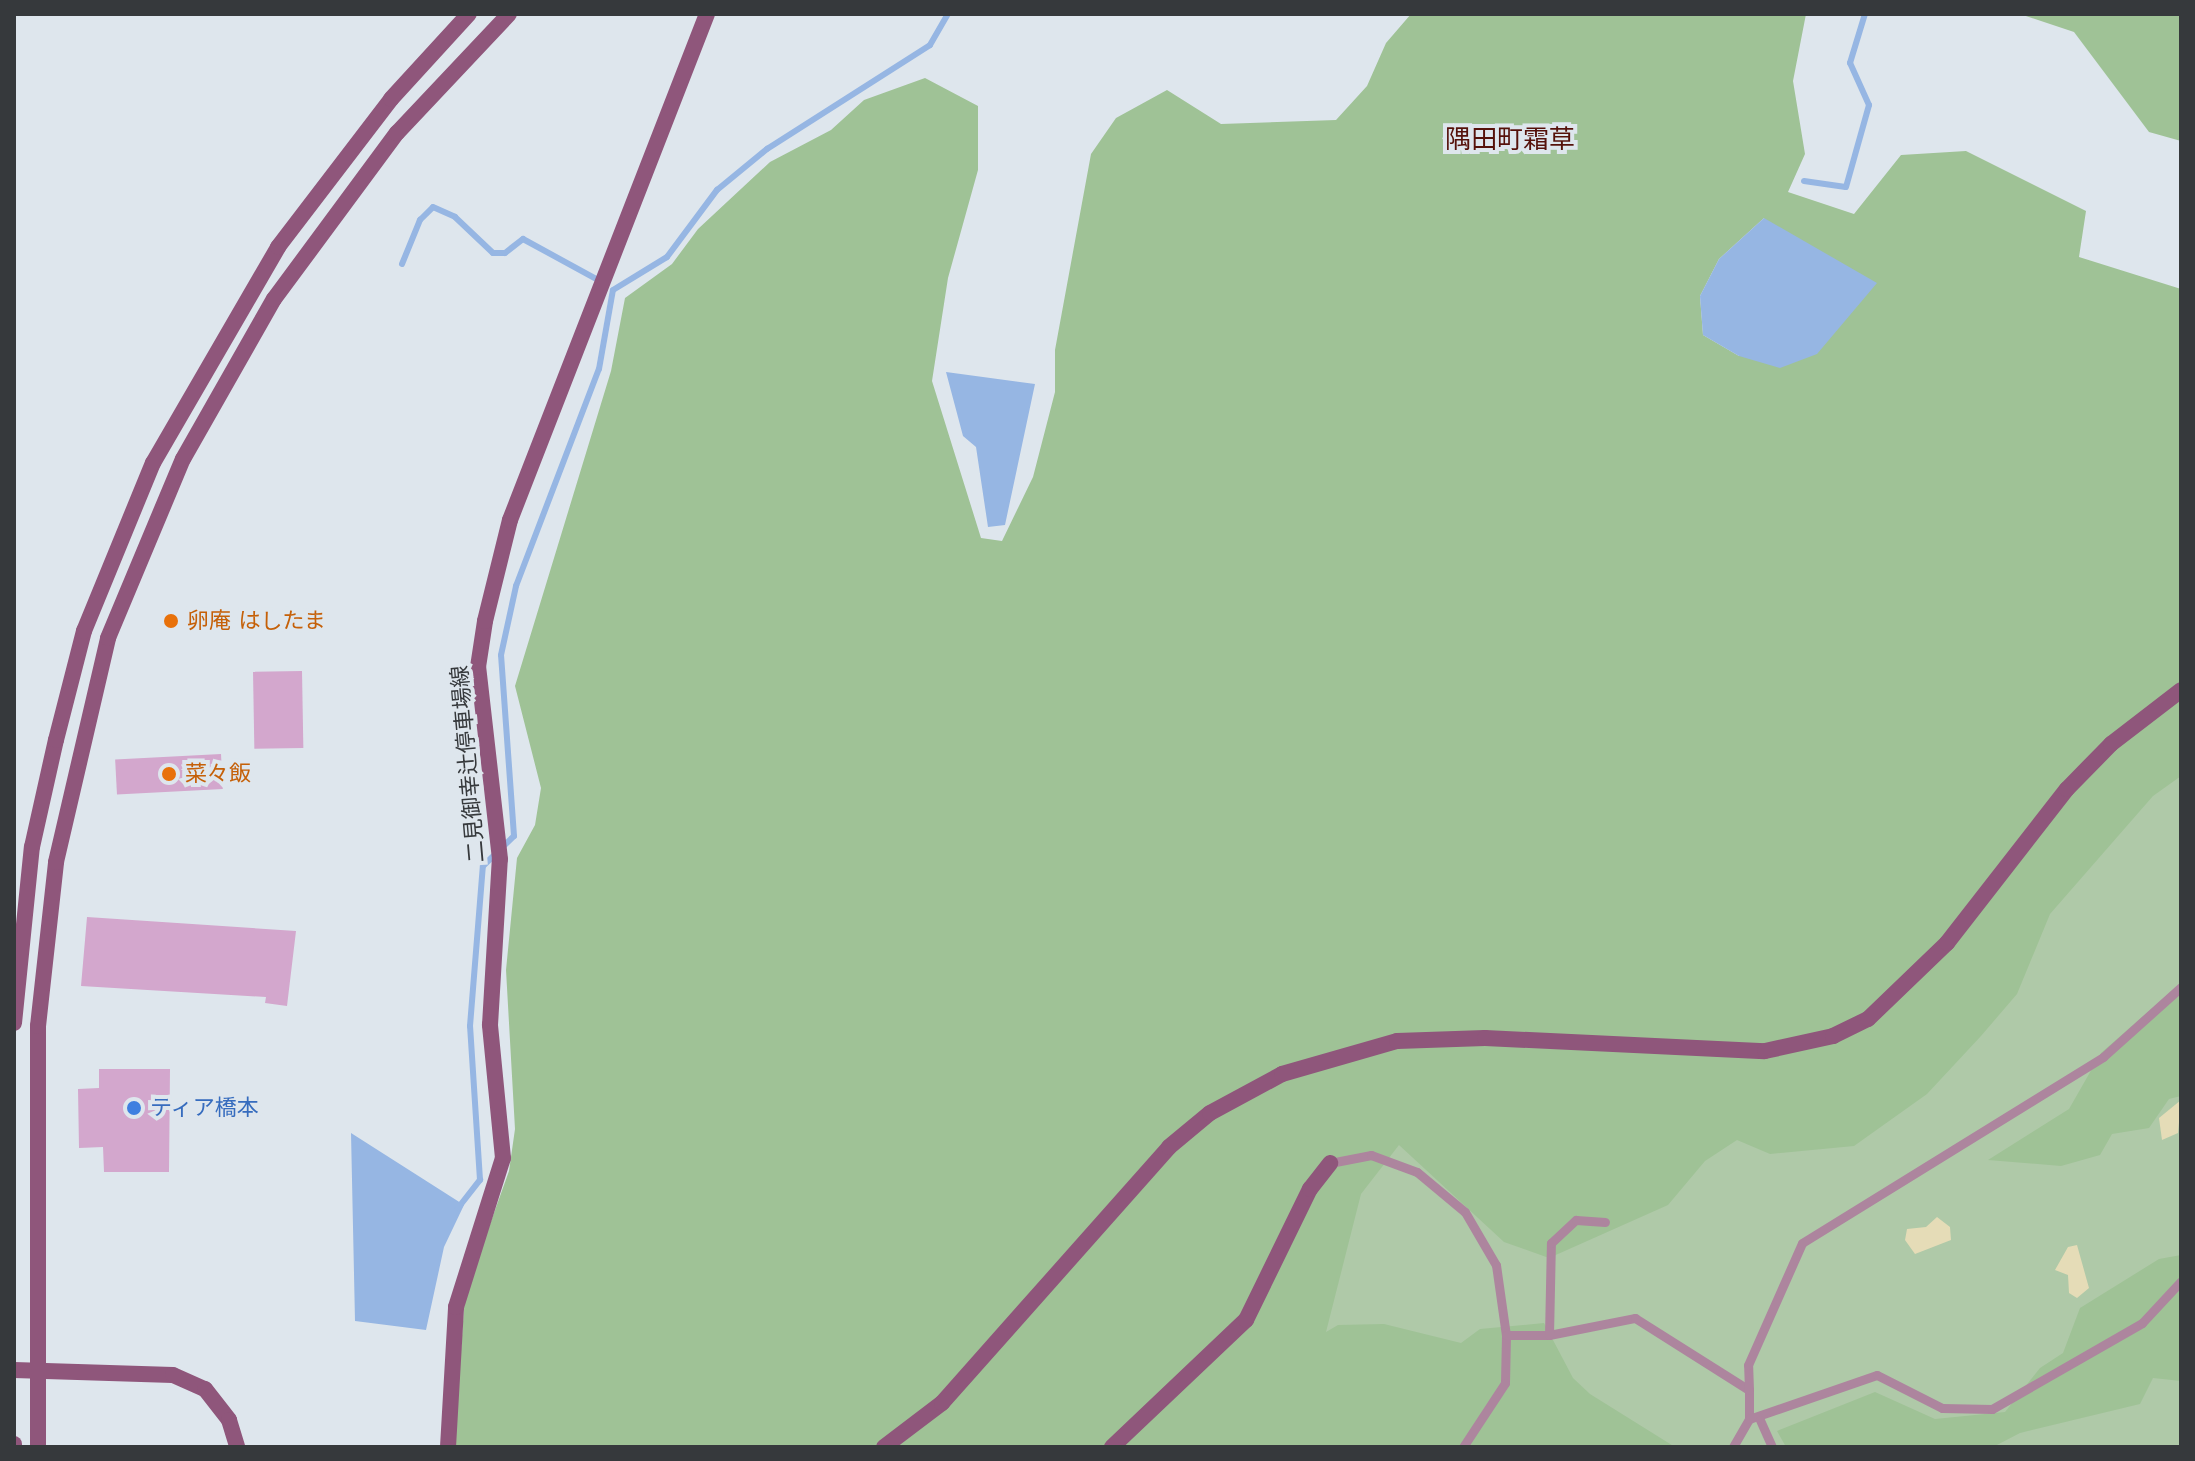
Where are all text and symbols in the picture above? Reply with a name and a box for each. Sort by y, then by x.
district label: 隅田町霜草 [1445,124,1575,156]
place label: 卵庵 はしたま [187,608,327,634]
marker: 卵庵 はしたま [162,612,180,630]
street label: 二見御幸辻停車場線 [446,664,490,864]
place label: 菜々飯 [185,761,251,787]
marker: 菜々飯 [160,765,178,783]
place label: ティア橋本 [150,1095,260,1121]
marker: ティア橋本 [125,1099,143,1117]

